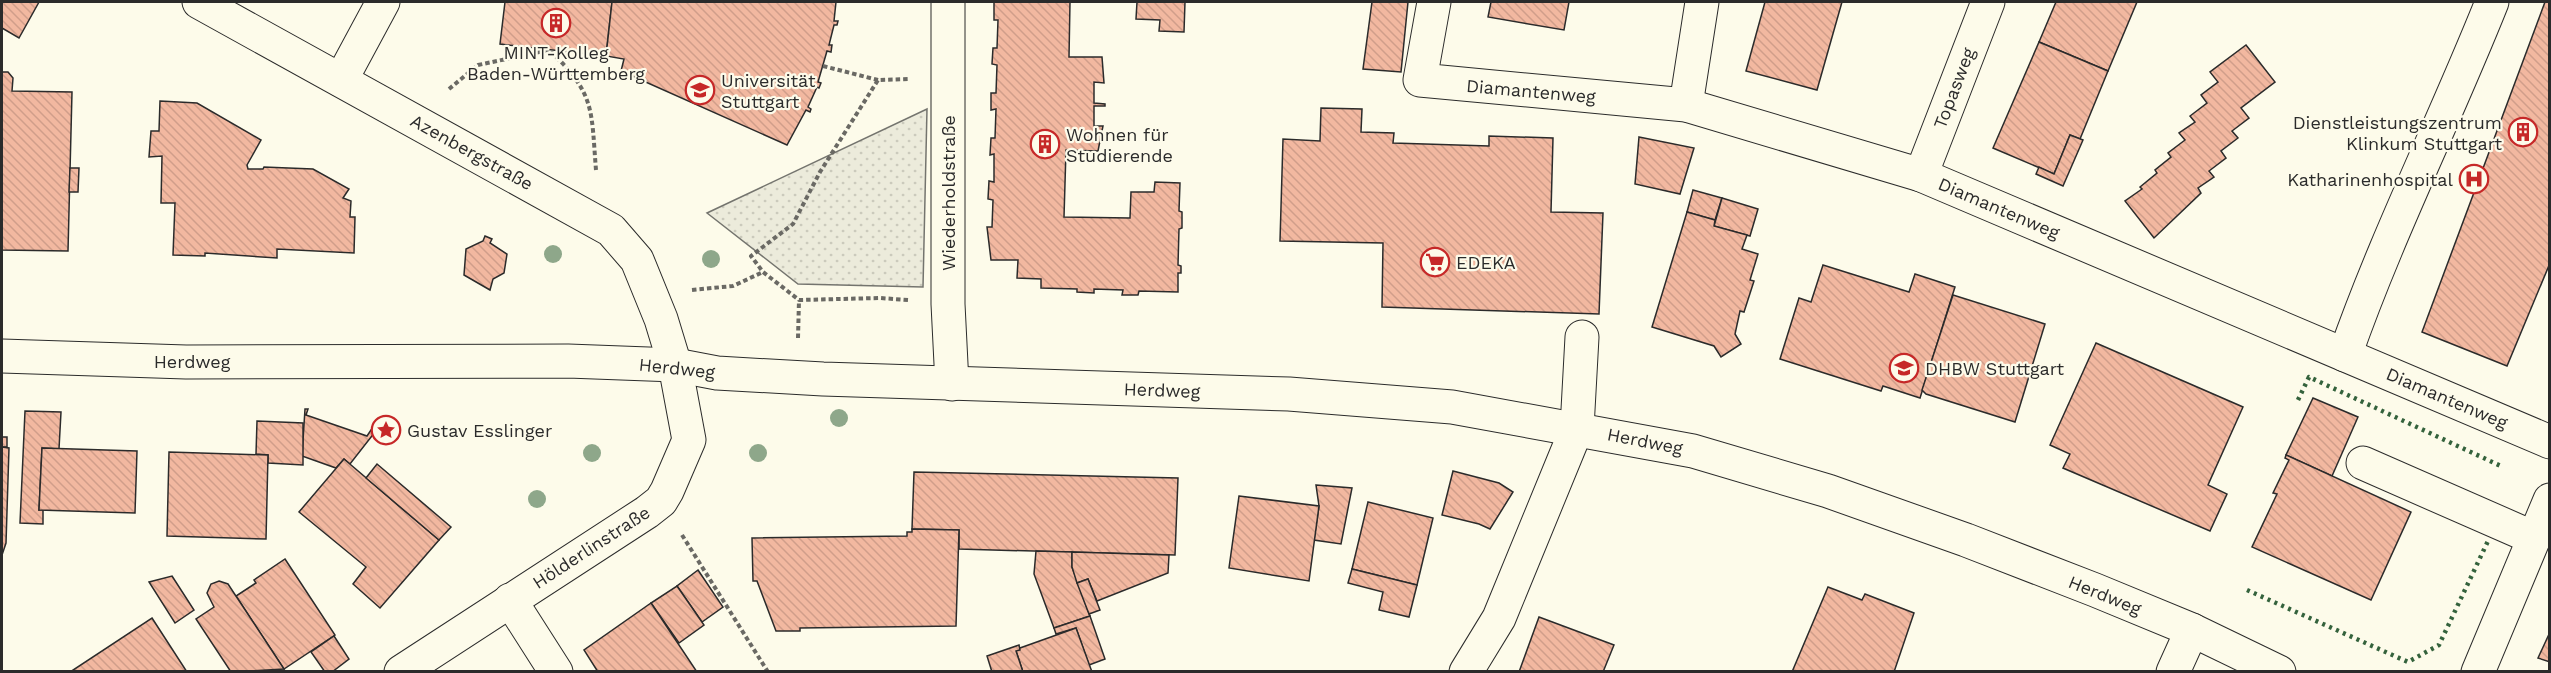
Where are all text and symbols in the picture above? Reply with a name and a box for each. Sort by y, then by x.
building icon: MINT-Kolleg Baden-Württemberg [540,7,572,39]
place label: MINT-Kolleg Baden-Württemberg [467,42,645,84]
street label: Topasweg [1929,44,1979,131]
place label: Universität Stuttgart [721,70,816,112]
school or university icon: Universität Stuttgart [684,74,716,106]
street label: Diamantenweg [1465,75,1597,107]
street label: Azenbergstraße [407,110,537,194]
place label: Dienstleistungszentrum Klinkum Stuttgart [2293,112,2502,154]
street label: Wiederholdstraße [938,115,959,271]
building icon: Dienstleistungszentrum Klinkum Stuttgart [2507,116,2539,148]
place label: Wohnen für Studierende [1066,124,1173,166]
building icon: Wohnen für Studierende [1029,128,1061,160]
hospital icon: Katharinenhospital [2458,163,2490,195]
place label: Katharinenhospital [2287,169,2453,190]
street label: Diamantenweg [1935,173,2063,243]
supermarket icon: EDEKA [1419,246,1451,278]
place label: EDEKA [1456,252,1516,273]
street label: Herdweg [154,351,231,372]
school or university icon: DHBW Stuttgart [1888,352,1920,384]
street label: Herdweg [638,354,717,382]
place label: DHBW Stuttgart [1925,358,2065,379]
street label: Diamantenweg [2383,363,2511,433]
street label: Herdweg [1123,378,1201,402]
place icon: Gustav Esslinger [370,414,402,446]
place label: Gustav Esslinger [407,420,552,441]
street label: Herdweg [1605,423,1685,459]
street label: Hölderlinstraße [528,501,654,593]
street label: Herdweg [2066,571,2145,619]

